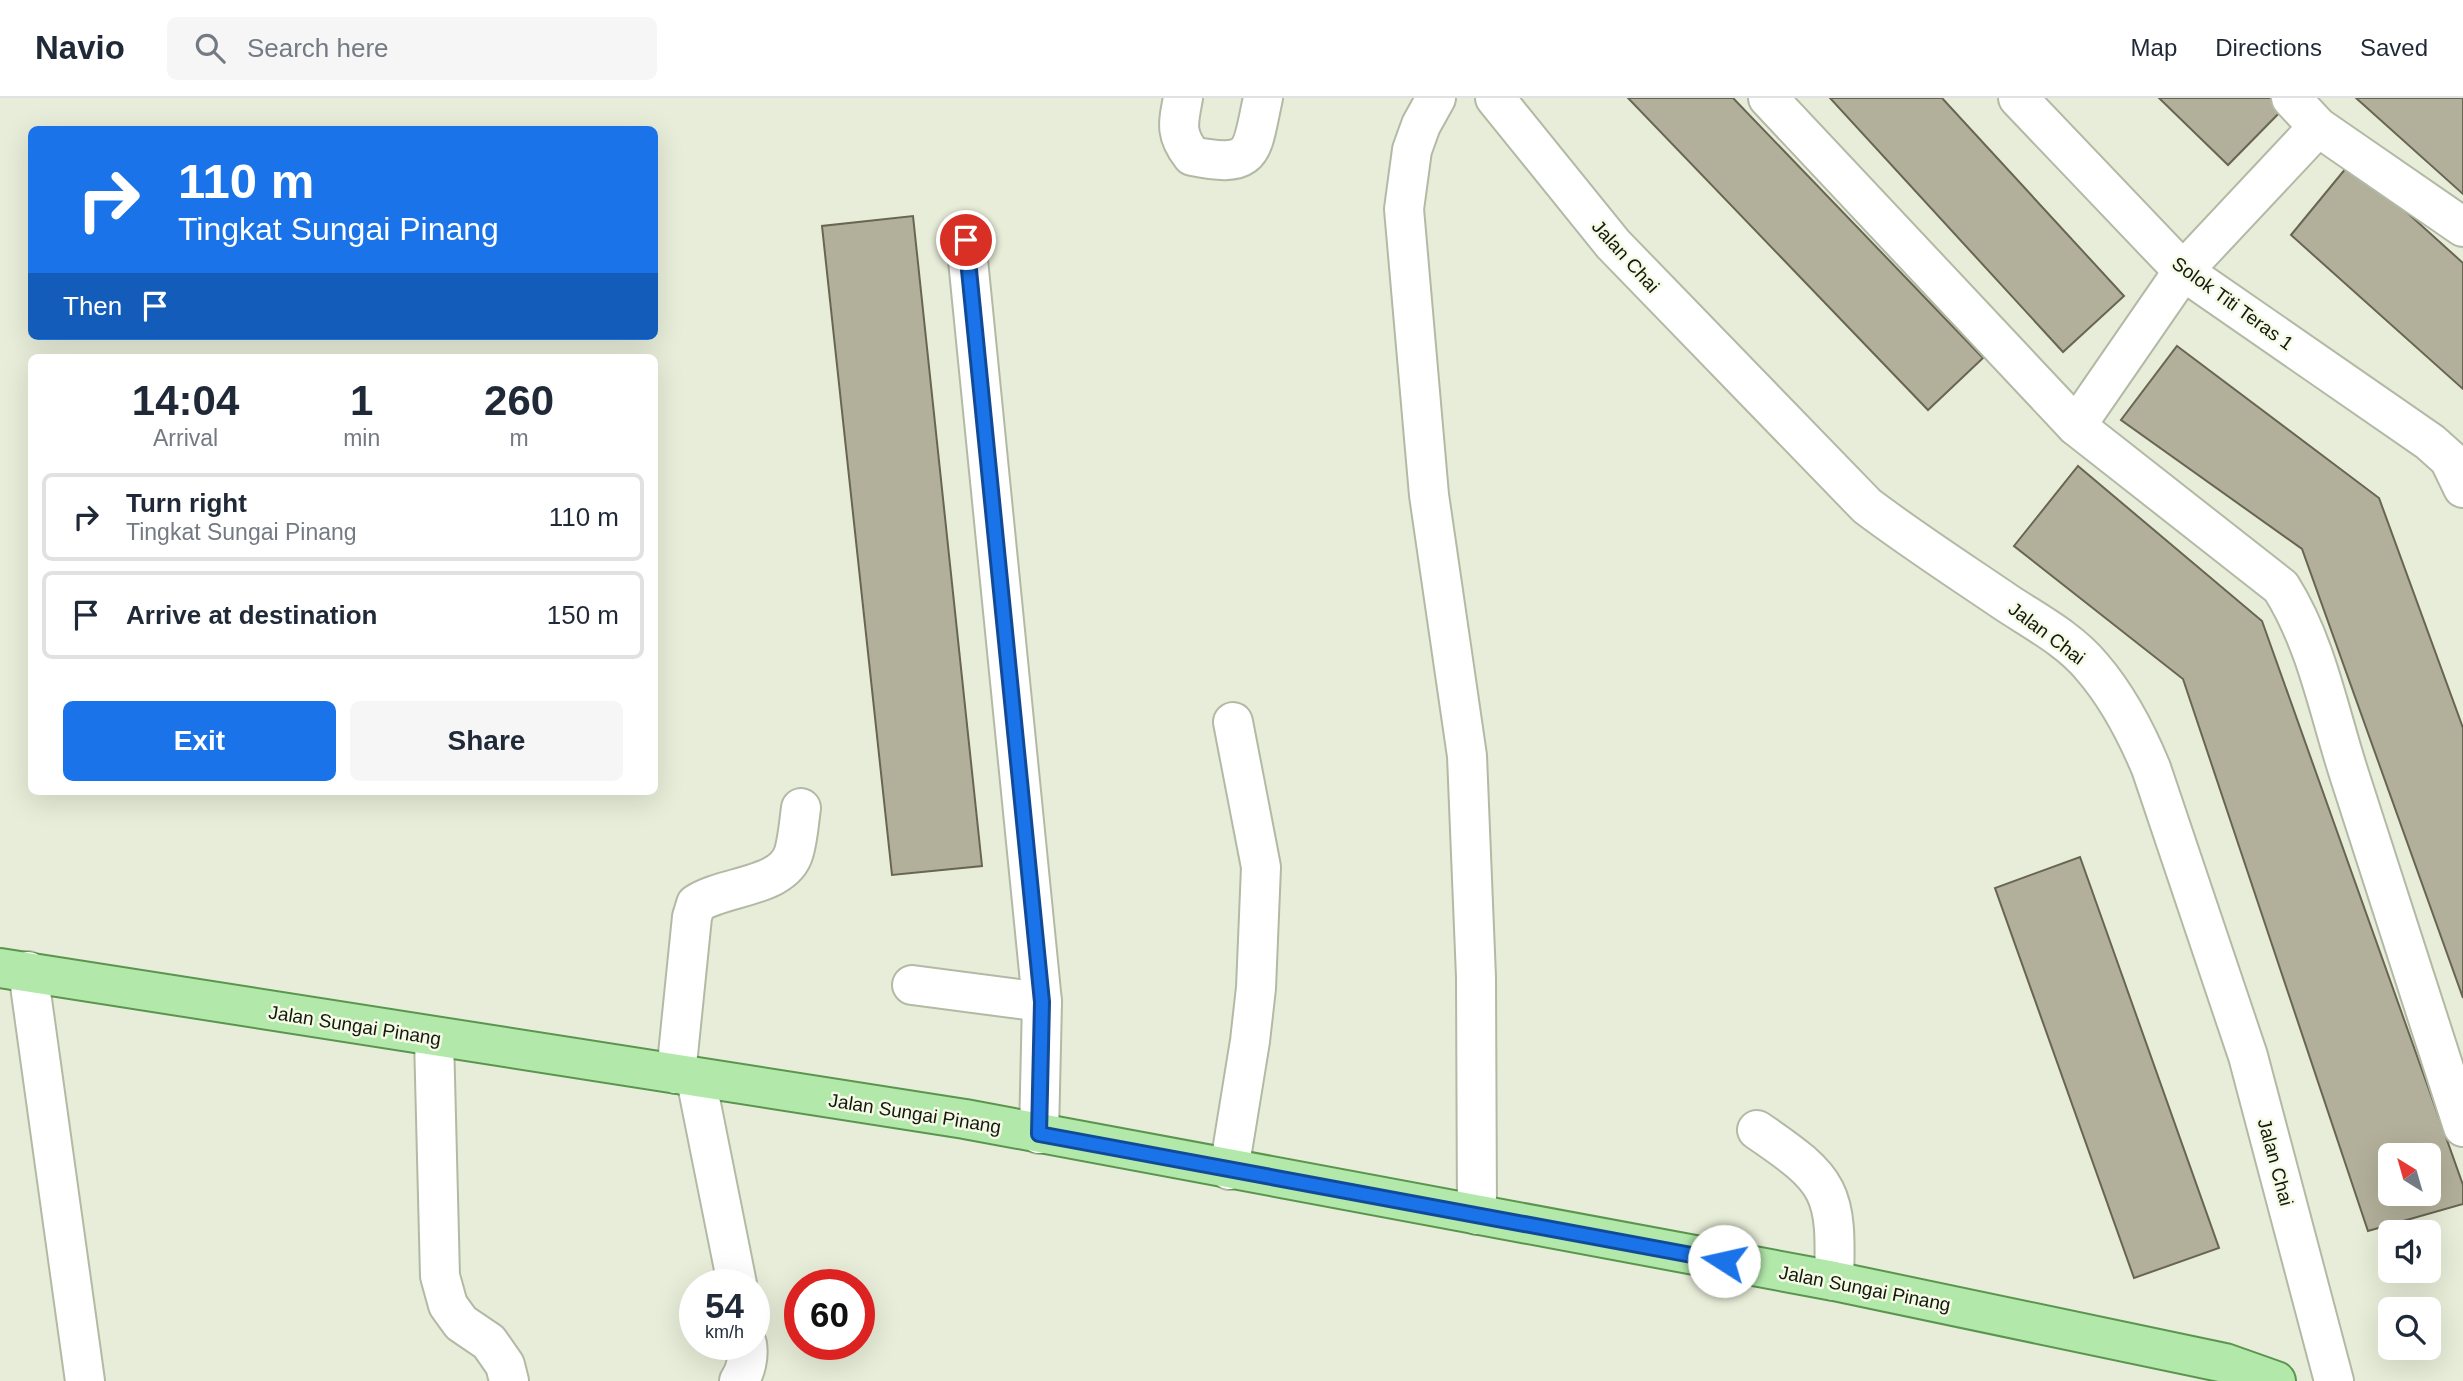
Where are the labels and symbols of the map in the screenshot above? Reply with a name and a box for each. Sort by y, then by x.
pin [936,210,996,270]
street label: Jalan Chai [1588,216,1663,297]
street label: Solok Titi Teras 1 [2168,252,2297,354]
street label: Jalan Chai [2005,598,2089,669]
street label: Jalan Sungai Pinang [267,1001,443,1049]
street label: Jalan Sungai Pinang [827,1089,1003,1137]
street label: Jalan Chai [2254,1116,2297,1208]
north arrow [2378,1143,2441,1206]
position arrow [1687,1224,1761,1298]
street label: Jalan Sungai Pinang [1777,1262,1952,1315]
speed limit sign: 60 [784,1269,875,1360]

